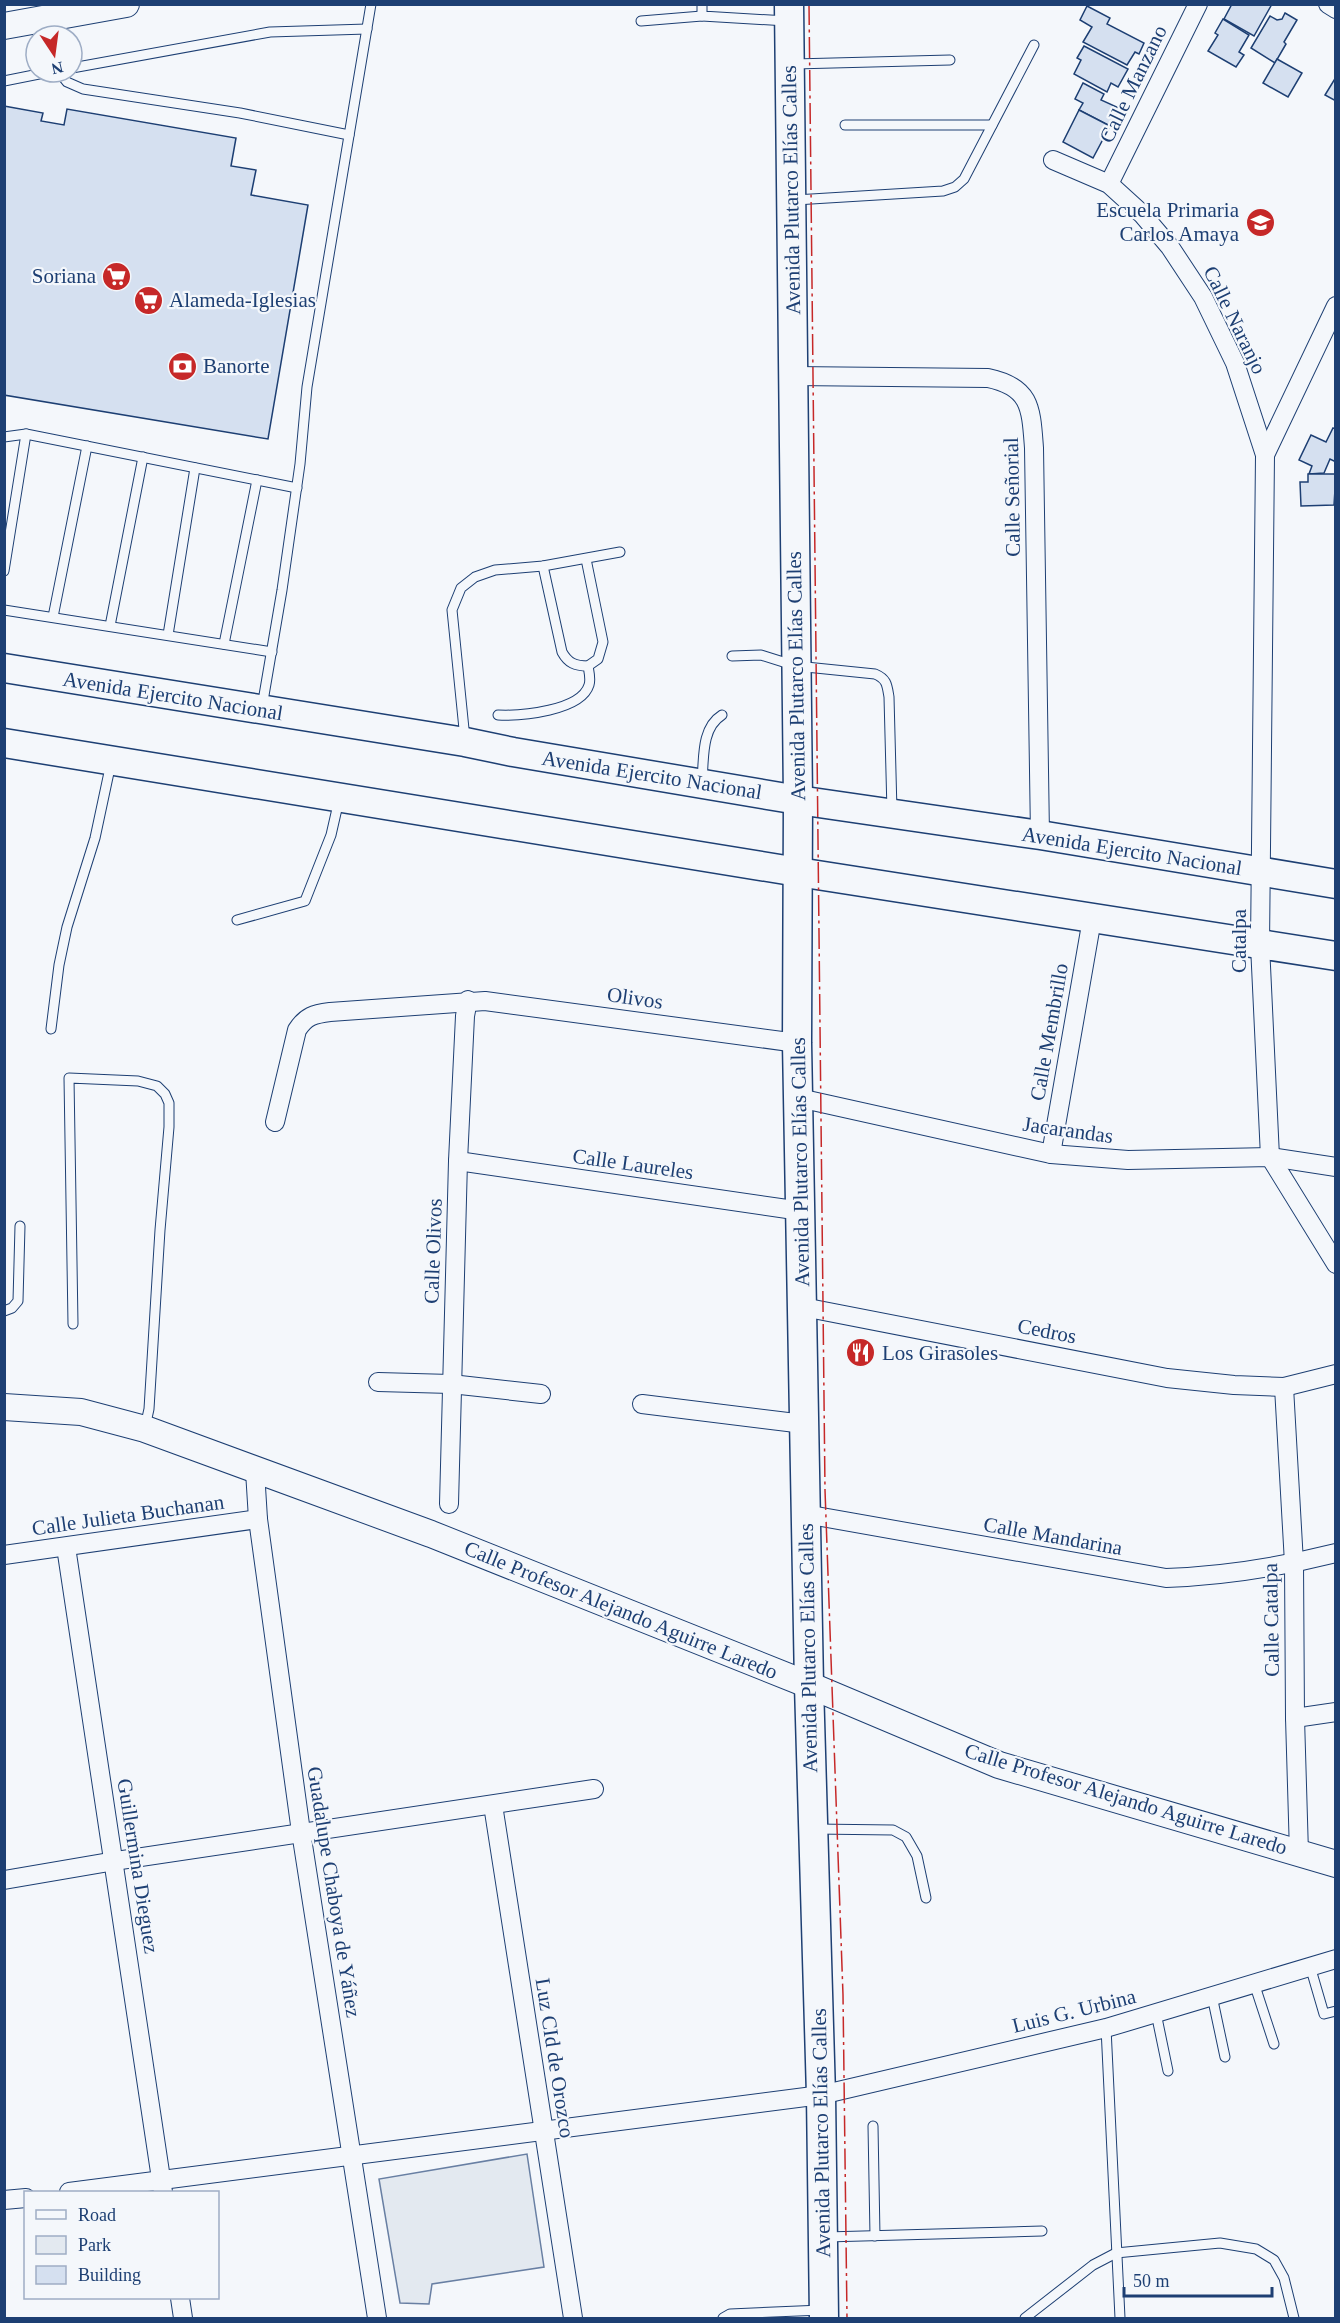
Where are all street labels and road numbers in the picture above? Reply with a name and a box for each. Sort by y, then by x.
street label: Calle Manzano [1094,21,1172,147]
street label: Avenida Plutarco Elías Calles [777,65,805,315]
street label: Calle Naranjo [1199,262,1271,378]
street label: Calle Señorial [999,437,1025,557]
street label: Avenida Plutarco Elías Calles [782,551,810,801]
street label: Avenida Ejercito Nacional [61,667,285,725]
street label: Avenida Ejercito Nacional [540,746,764,804]
street label: Avenida Ejercito Nacional [1020,822,1244,880]
street label: Catalpa [1227,908,1251,973]
street label: Calle Membrillo [1025,961,1073,1103]
street label: Olivos [606,982,664,1014]
street label: Avenida Plutarco Elías Calles [786,1037,814,1287]
street label: Jacarandas [1021,1112,1115,1148]
street label: Calle Laureles [571,1144,695,1184]
street label: Calle Olivos [419,1198,447,1304]
street label: Cedros [1016,1314,1078,1348]
street label: Calle Julieta Buchanan [30,1490,226,1540]
street label: Calle Mandarina [982,1512,1125,1560]
street label: Avenida Plutarco Elías Calles [794,1523,822,1773]
street label: Calle Profesor Alejando Aguirre Laredo [461,1536,781,1684]
street label: Calle Catalpa [1258,1562,1284,1677]
street label: Calle Profesor Alejando Aguirre Laredo [962,1738,1290,1860]
street label: Guadalupe Chaboya de Yáñez [302,1765,366,2019]
street label: Guillermina Dieguez [112,1777,164,1955]
street label: Luz CId de Orozco [531,1976,579,2140]
street label: Luis G. Urbina [1010,1984,1139,2038]
street label: Avenida Plutarco Elías Calles [807,2008,835,2258]

